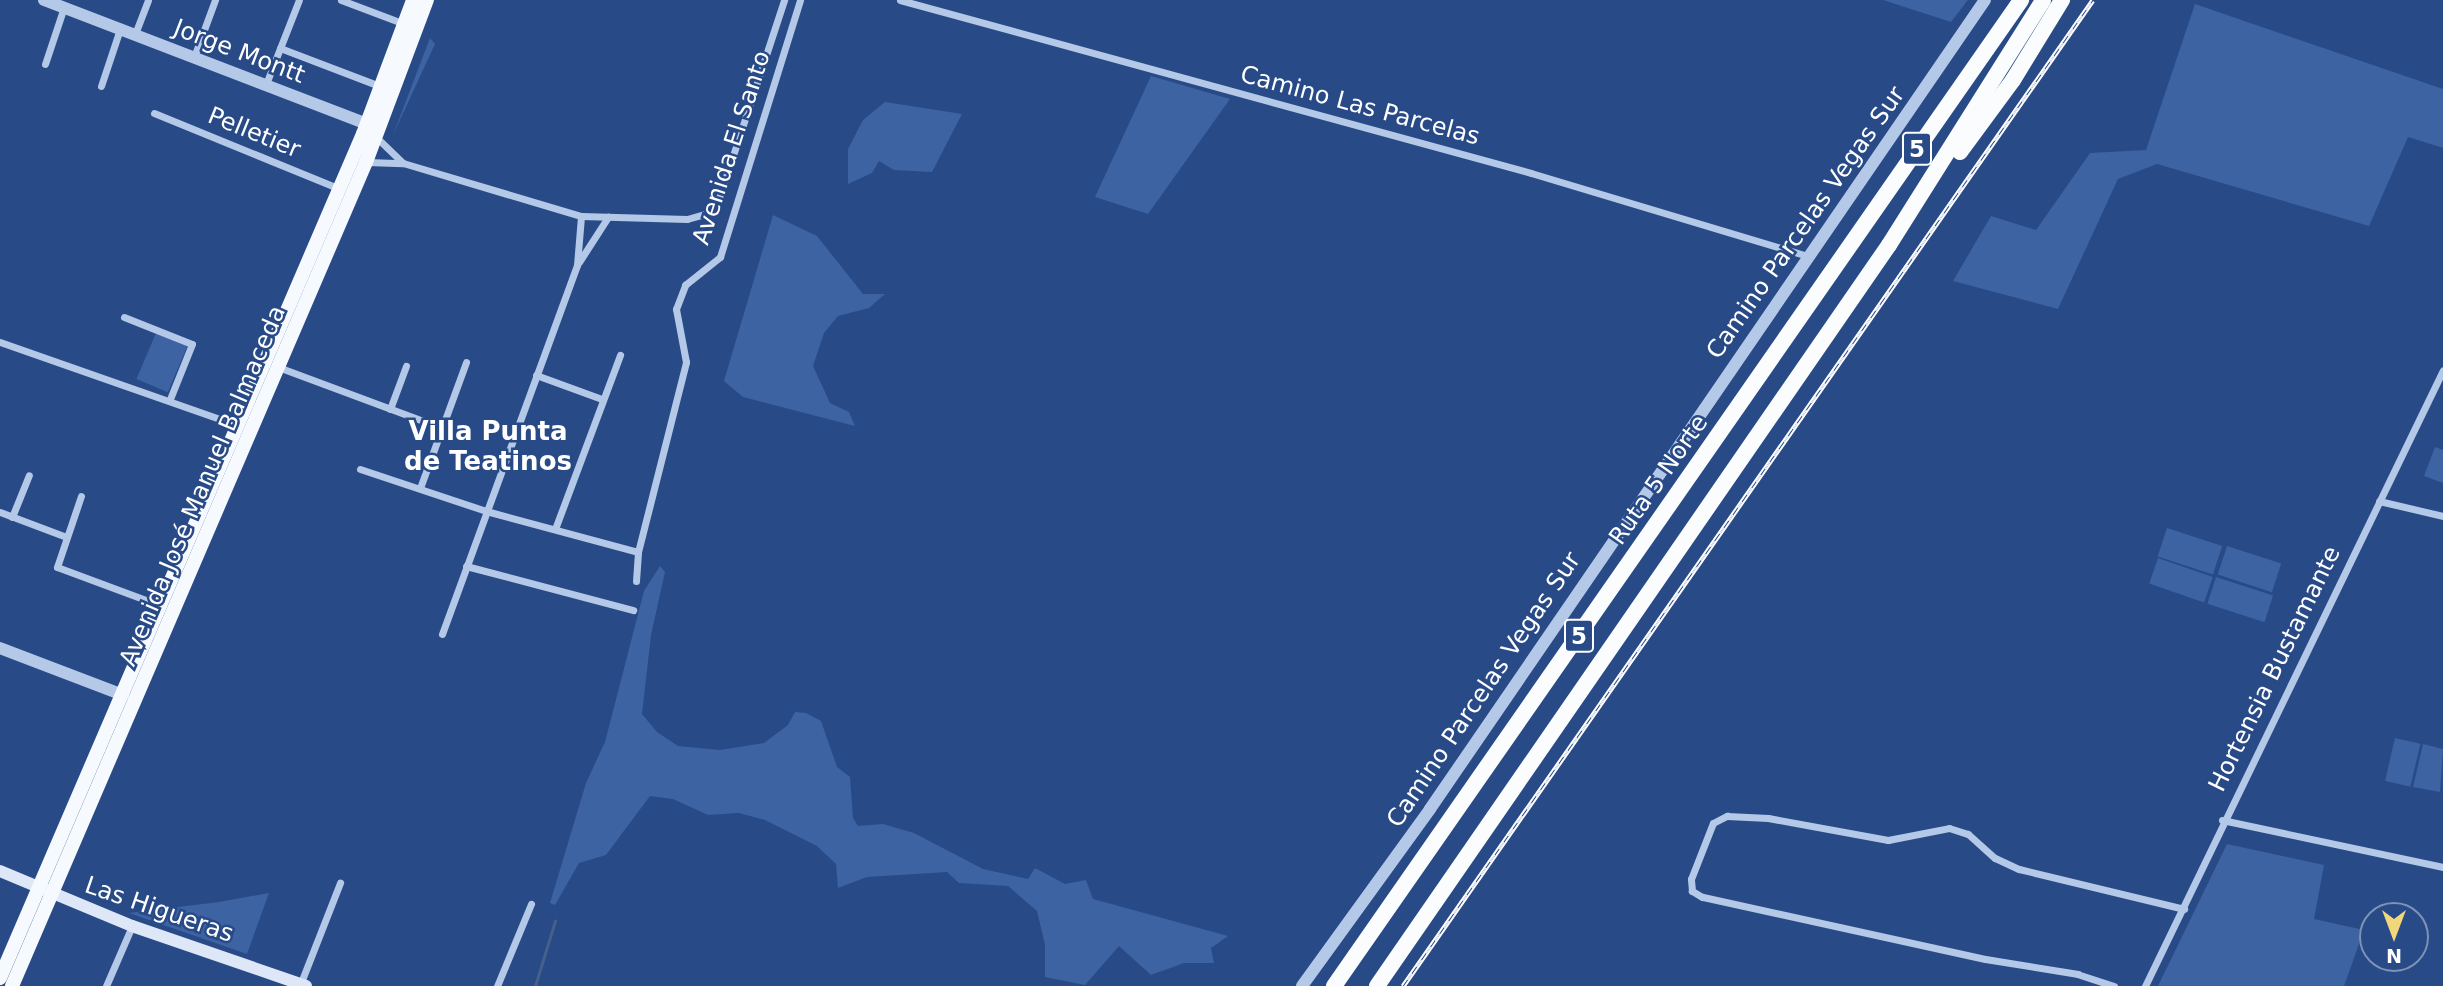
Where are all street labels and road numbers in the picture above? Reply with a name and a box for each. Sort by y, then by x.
street label: Jorge Montt [169,14,309,90]
street label: Avenida El Santo [687,47,777,249]
street label: Camino Las Parcelas [1237,60,1483,152]
street label: Camino Parcelas Vegas Sur [1701,81,1911,365]
street label: Pelletier [204,101,304,165]
road number: 5 [1901,130,1933,168]
street label: Avenida José Manuel Balmaceda [114,301,292,671]
street label: Ruta 5 Norte [1604,409,1714,551]
street label: Hortensia Bustamante [2203,542,2347,796]
street label: Camino Parcelas Vegas Sur [1381,547,1587,833]
road number: 5 [1563,616,1595,656]
street label: Las Higueras [81,871,237,949]

